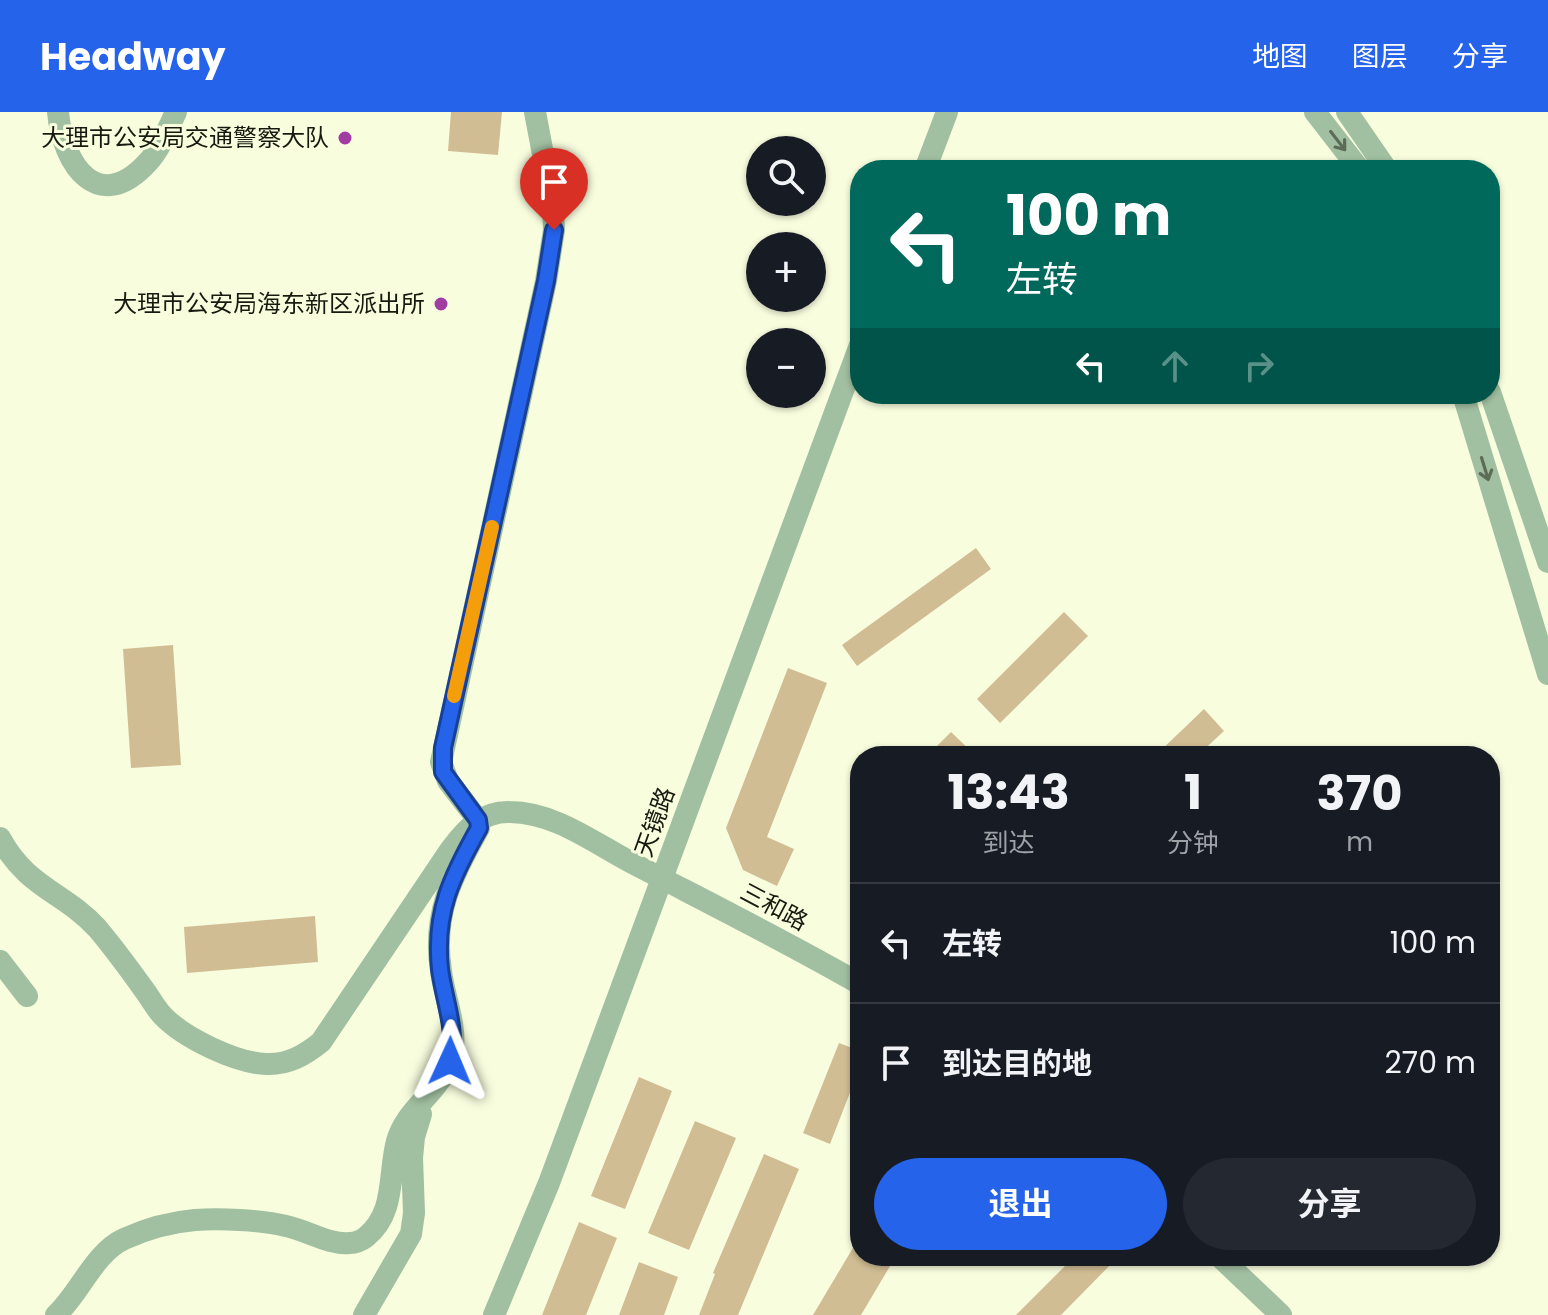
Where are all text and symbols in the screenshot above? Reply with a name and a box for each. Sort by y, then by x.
text: Headway [40,30,226,83]
text: 地图 [1252,37,1308,76]
text: 图层 [1352,37,1408,76]
text: 分享 [1452,37,1508,76]
place label: 大理市公安局交通警察大队 [41,121,329,154]
marker: 大理市公安局交通警察大队 [336,129,354,147]
one-way arrow [1329,130,1347,151]
map controls [746,136,826,408]
button: search [746,136,826,216]
pin [520,148,588,230]
icon: arrive [532,160,576,204]
text: 100 m [1006,176,1171,255]
icon: left [874,192,978,296]
button: + [746,232,826,312]
text: 左转 [1006,254,1078,305]
place label: 大理市公安局海东新区派出所 [113,287,425,320]
marker: 大理市公安局海东新区派出所 [432,295,450,313]
button: − [746,328,826,408]
icon: left [1069,344,1113,388]
icon: ahead [1153,344,1197,388]
icon: right [1237,344,1281,388]
one-way arrow [1478,455,1493,481]
text: 13:43 [947,759,1070,826]
text: 1 [1184,759,1202,826]
text: 370 [1317,760,1403,827]
street label: 天镜路 [627,782,682,861]
text: m [1346,824,1373,860]
text: 到达 [983,825,1035,861]
text: 分钟 [1167,825,1219,861]
street label: 三和路 [735,875,814,938]
icon: left [874,921,918,965]
text: 100 m [1390,921,1476,964]
text: 左转 [942,922,1002,965]
position arrow [408,1019,492,1103]
icon: arrive [874,1041,918,1085]
text: 270 m [1385,1041,1476,1084]
text: 到达目的地 [942,1042,1092,1085]
button: 退出 [874,1158,1167,1250]
button: 分享 [1183,1158,1476,1250]

